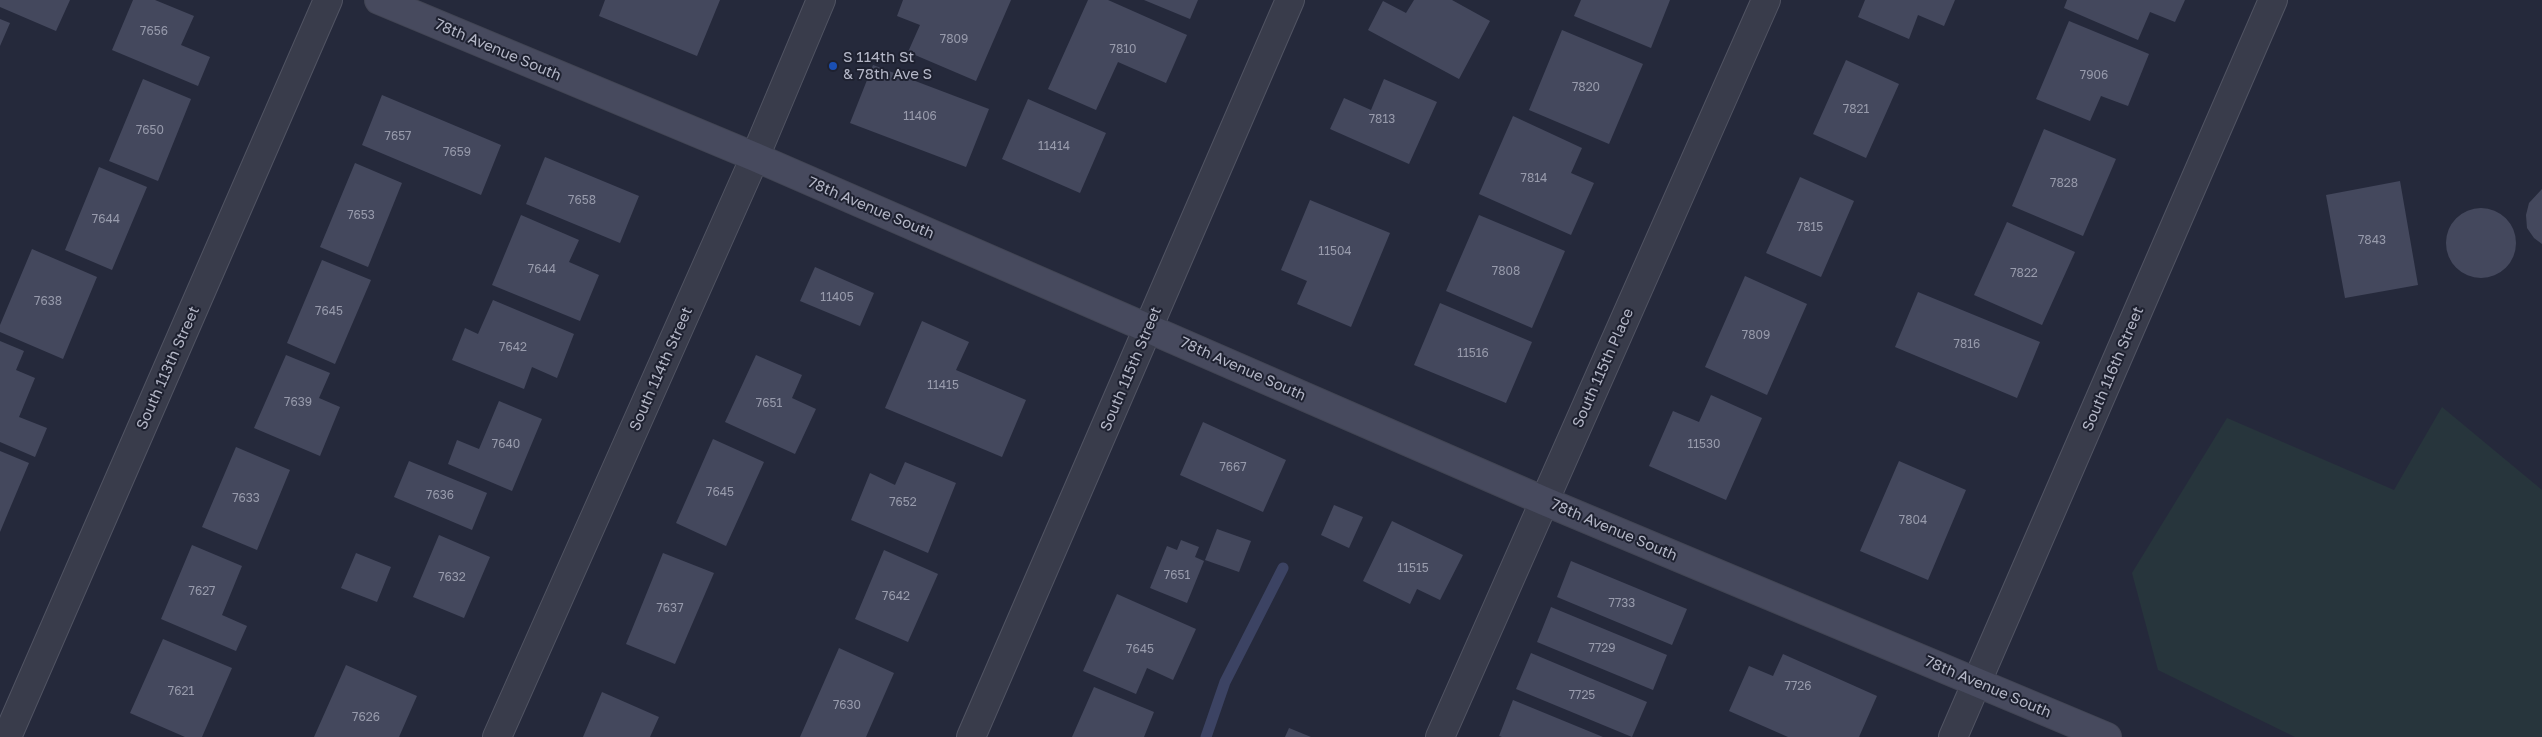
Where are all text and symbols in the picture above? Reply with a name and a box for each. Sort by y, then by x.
street label: 78th Avenue South [432,15,564,85]
house number: 7656 [140,24,168,38]
house number: 7809 [940,32,968,46]
house number: 7810 [1110,42,1136,56]
place label: S 114th St & 78th Ave S [843,48,932,83]
marker: S 114th St & 78th Ave S [827,60,839,72]
house number: 7906 [2080,68,2108,82]
house number: 7820 [1572,80,1600,94]
house number: 7821 [1843,102,1869,116]
house number: 11406 [903,109,937,123]
house number: 7813 [1369,112,1395,126]
house number: 7650 [136,123,164,137]
house number: 7657 [385,129,411,143]
house number: 11414 [1038,139,1070,153]
house number: 7659 [443,145,471,159]
house number: 7814 [1521,171,1547,185]
street label: 78th Avenue South [805,173,937,243]
house number: 7828 [2050,176,2078,190]
house number: 7658 [568,193,596,207]
house number: 7653 [347,208,375,222]
house number: 7644 [92,212,120,226]
house number: 7815 [1797,220,1823,234]
house number: 7843 [2358,233,2386,247]
house number: 11504 [1318,244,1352,258]
house number: 7644 [528,262,556,276]
house number: 7808 [1492,264,1520,278]
house number: 7822 [2010,266,2038,280]
house number: 11405 [820,290,854,304]
house number: 7638 [34,294,62,308]
street label: South 113th Street [133,303,203,433]
house number: 7645 [315,304,343,318]
street label: South 114th Street [626,304,696,434]
street label: South 115th Street [1097,304,1165,434]
street label: South 116th Street [2079,304,2147,434]
street label: South 115th Place [1569,305,1637,431]
house number: 7809 [1742,328,1770,342]
street label: 78th Avenue South [1177,333,1309,405]
house number: 7816 [1954,337,1980,351]
house number: 7642 [499,340,527,354]
house number: 11516 [1457,346,1489,360]
house number: 11415 [927,378,959,392]
house number: 7639 [284,395,312,409]
house number: 7651 [756,396,782,410]
house number: 7640 [492,437,520,451]
house number: 11530 [1687,437,1721,451]
house number: 7667 [1219,460,1247,474]
house number: 7645 [706,485,734,499]
house number: 7636 [426,488,454,502]
house number: 7633 [232,491,260,505]
house number: 7652 [889,495,917,509]
street label: 78th Avenue South [1548,495,1680,565]
house number: 7804 [1899,513,1927,527]
house number: 11515 [1397,561,1429,575]
house number: 7651 [1164,568,1190,582]
house number: 7632 [438,570,466,584]
house number: 7627 [189,584,215,598]
house number: 7642 [882,589,910,603]
house number: 7733 [1609,596,1635,610]
house number: 7637 [657,601,683,615]
house number: 7729 [1589,641,1615,655]
house number: 7645 [1126,642,1154,656]
street label: 78th Avenue South [1922,652,2054,722]
house number: 7726 [1785,679,1811,693]
house number: 7621 [168,684,194,698]
house number: 7725 [1569,688,1595,702]
house number: 7630 [833,698,861,712]
house number: 7626 [352,710,380,724]

